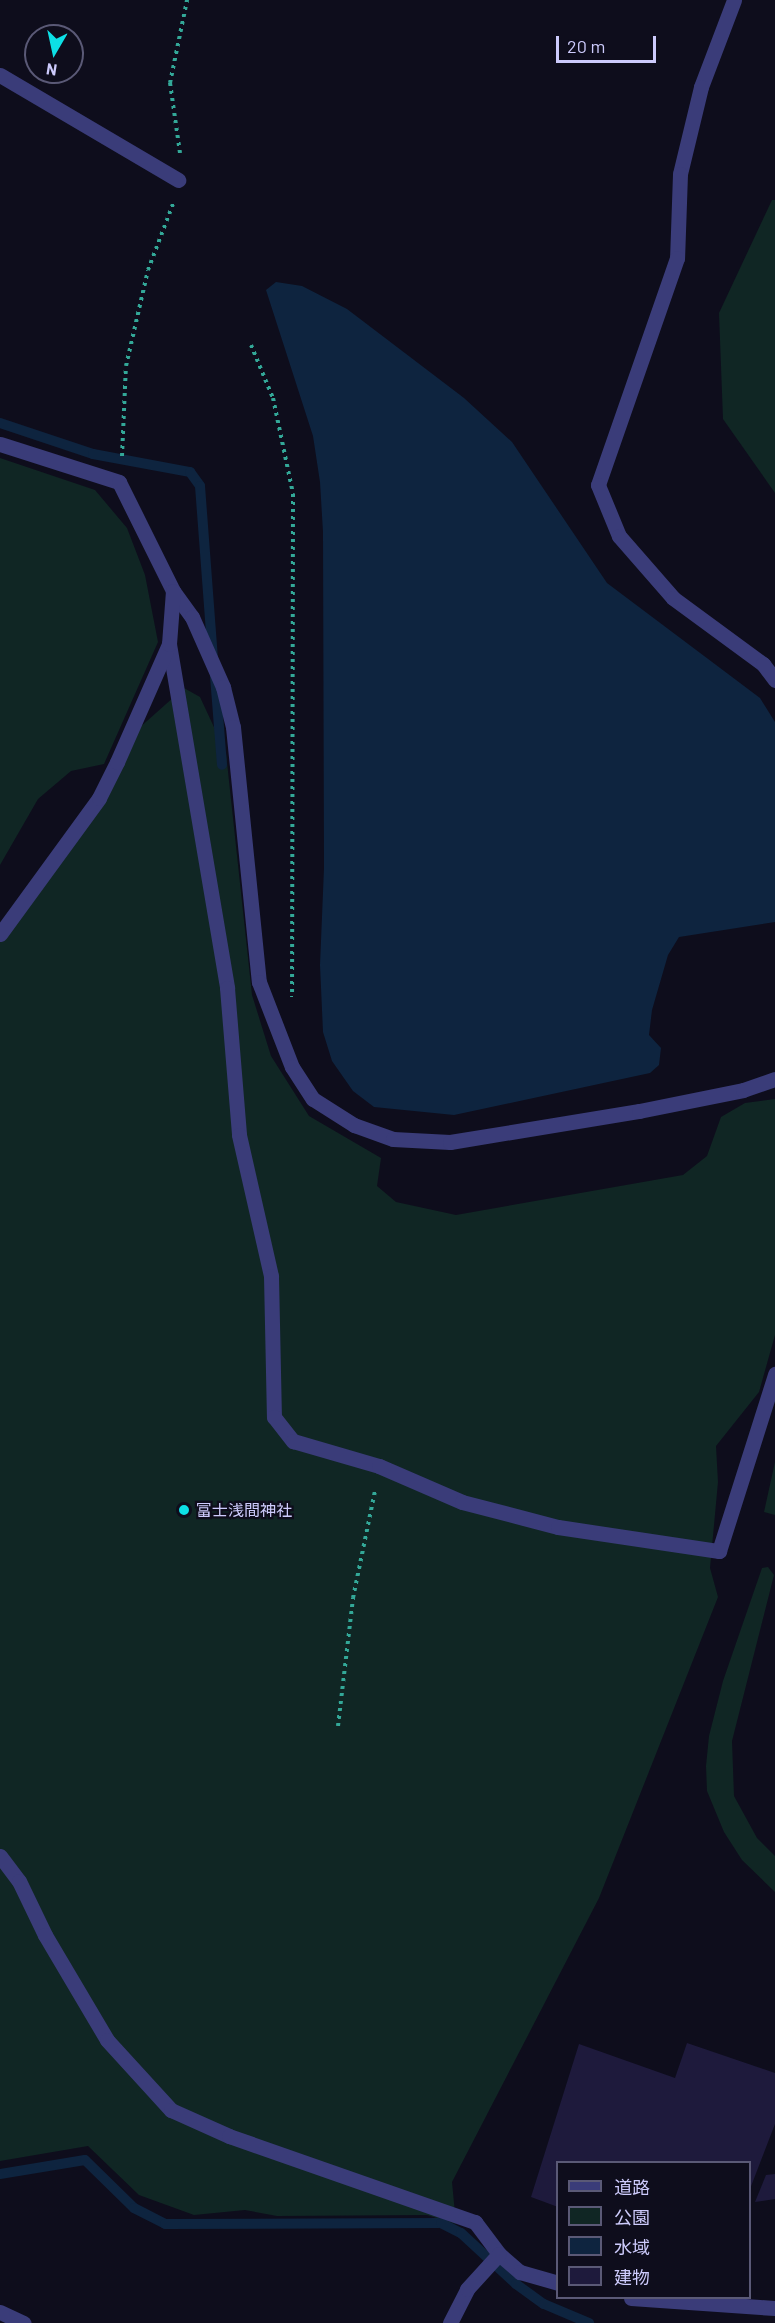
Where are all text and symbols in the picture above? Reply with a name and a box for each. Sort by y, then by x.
north arrow [24,24,84,84]
scale bar [559,24,660,62]
text: 20 m [567,35,605,57]
text: N [45,60,58,81]
place label: 富士浅間神社 [196,1500,292,1520]
marker: 富士浅間神社 [177,1503,191,1517]
legend [556,2161,751,2299]
text: 道路 [614,2176,650,2198]
text: 公園 [614,2206,650,2228]
text: 水域 [614,2236,650,2258]
text: 建物 [614,2266,650,2288]

